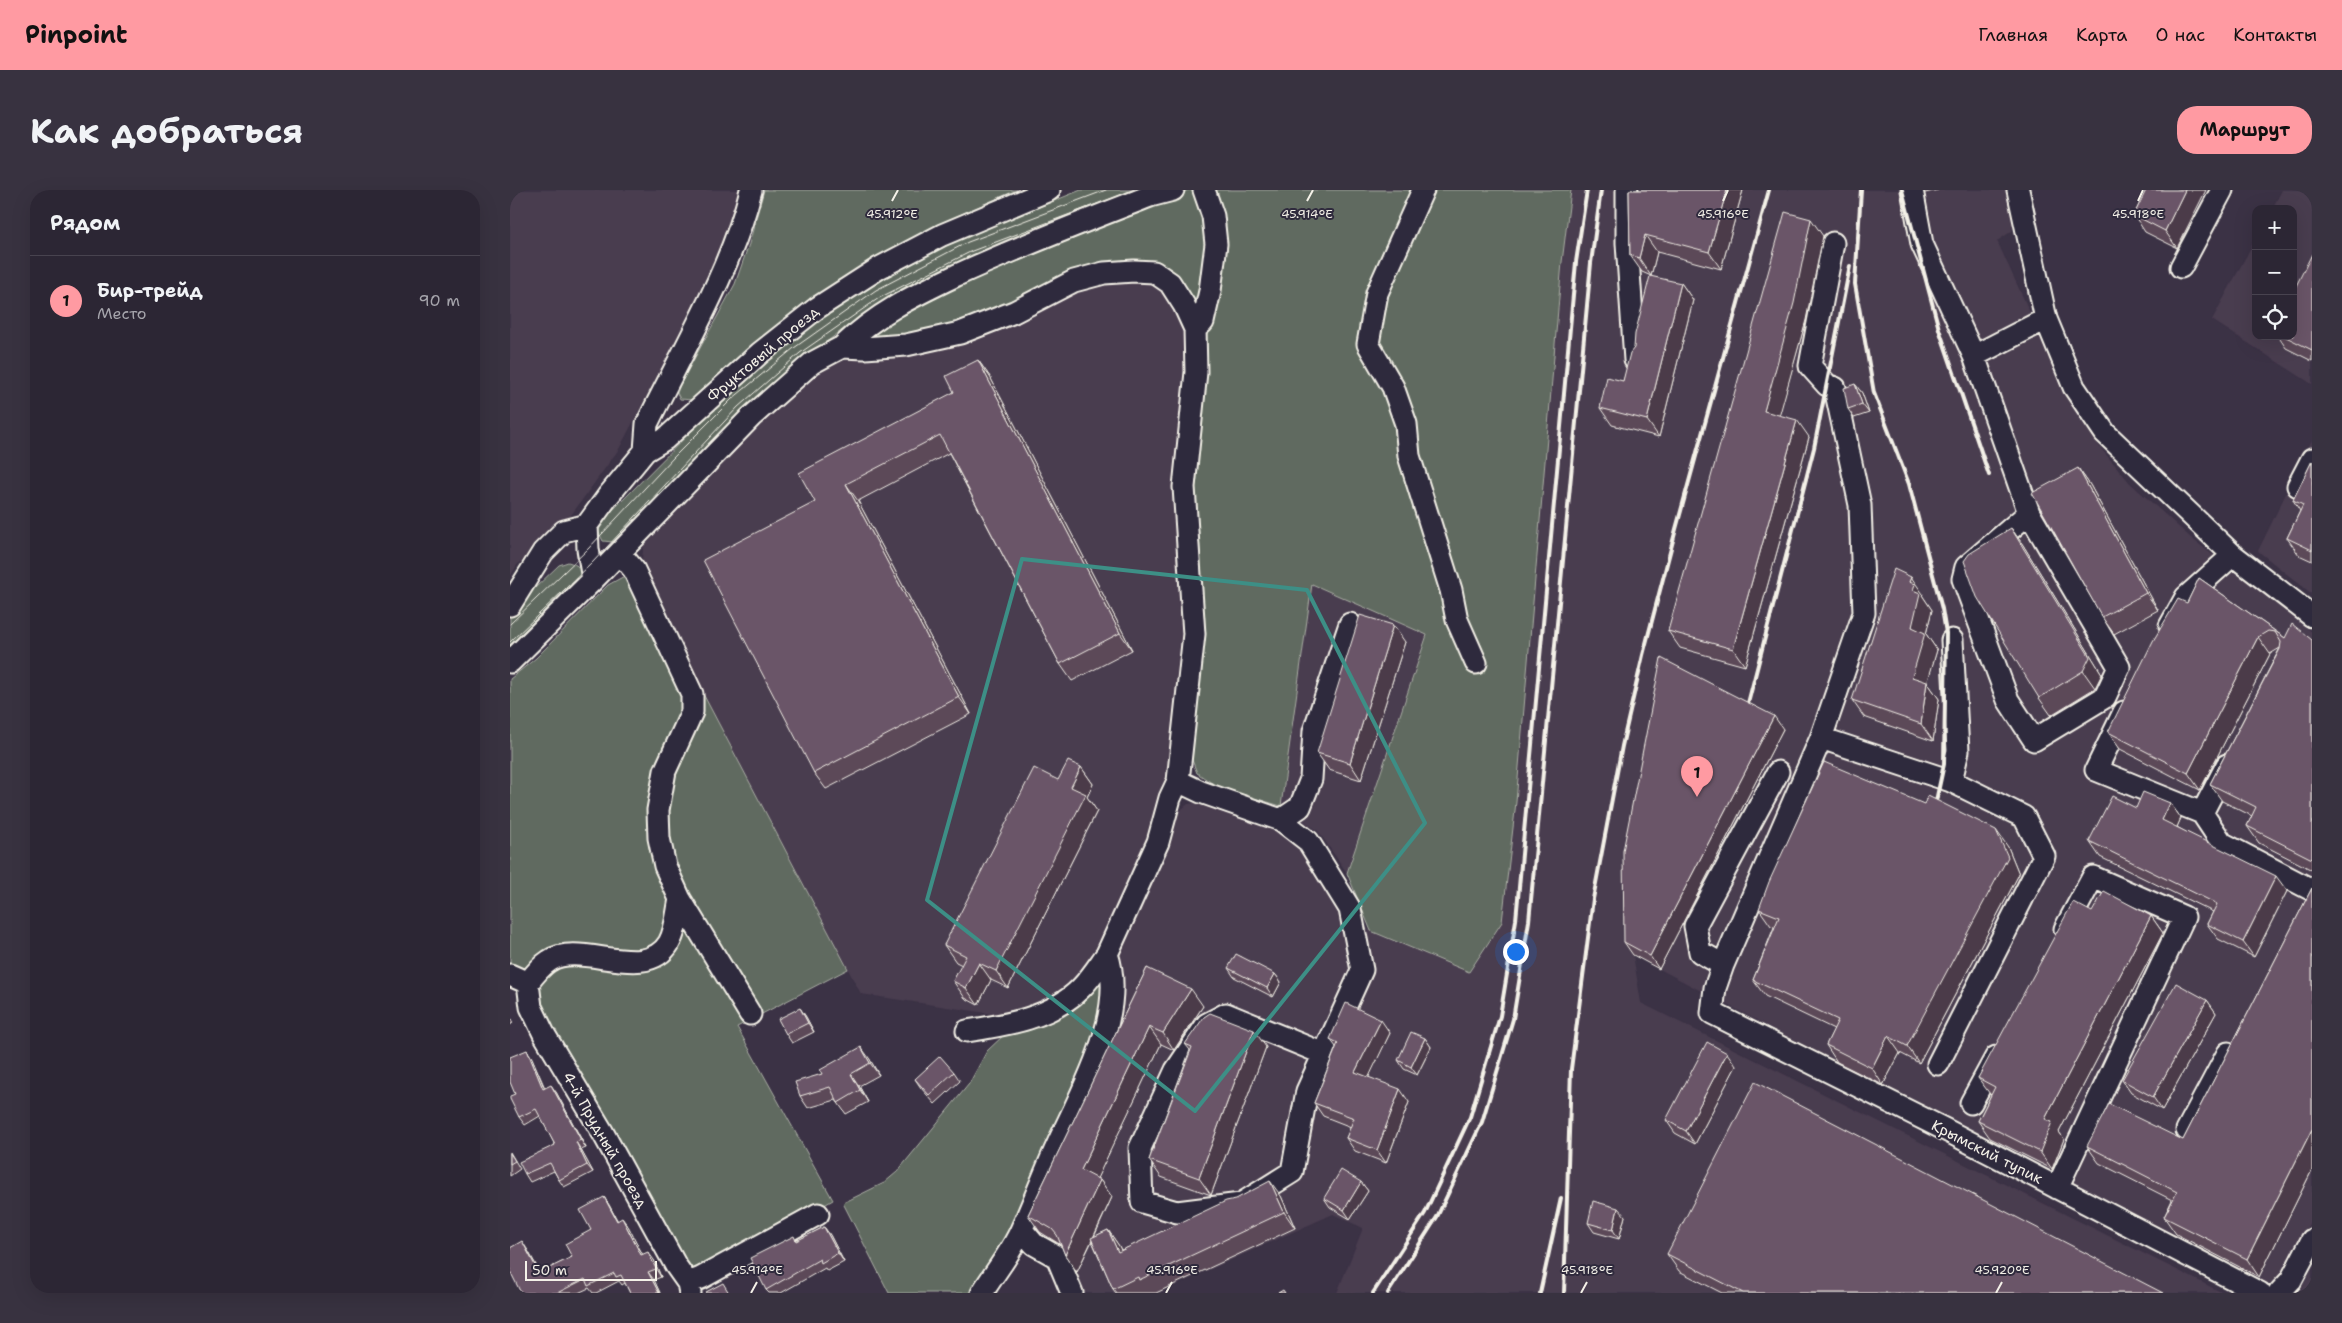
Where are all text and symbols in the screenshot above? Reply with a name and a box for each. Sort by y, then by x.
text: Pinpoint [25,19,127,51]
text: Главная [1978,23,2048,47]
text: Карта [2076,23,2128,47]
text: О нас [2156,23,2205,47]
text: Контакты [2233,23,2317,47]
button: Маршрут [2177,106,2312,154]
text: Как добраться [30,107,303,154]
map controls [2252,205,2297,340]
button: + [2252,205,2297,250]
text: 45.912°E [866,206,918,222]
text: 45.914°E [1281,206,1333,222]
text: 45.916°E [1697,206,1749,222]
text: 45.918°E [2112,206,2164,222]
text: Рядом [50,209,120,237]
button: − [2252,250,2297,295]
text: Бир-трейд [97,278,203,303]
text: 1 [62,290,70,311]
text: 90 m [419,290,460,311]
button: locate [2252,295,2297,340]
street label: Фруктовый проезд [703,301,823,407]
text: Место [97,303,147,324]
pin: 1 [1681,756,1713,797]
your location [1503,939,1529,965]
street label: 4-й Прудный проезд [558,1068,652,1212]
street label: Крымский тупик [1928,1115,2046,1189]
scale bar [525,1258,658,1281]
text: 50 m [532,1261,567,1279]
text: 45.914°E [731,1262,783,1278]
text: 45.916°E [1146,1262,1198,1278]
text: 45.918°E [1561,1262,1613,1278]
text: 45.920°E [1975,1262,2029,1278]

